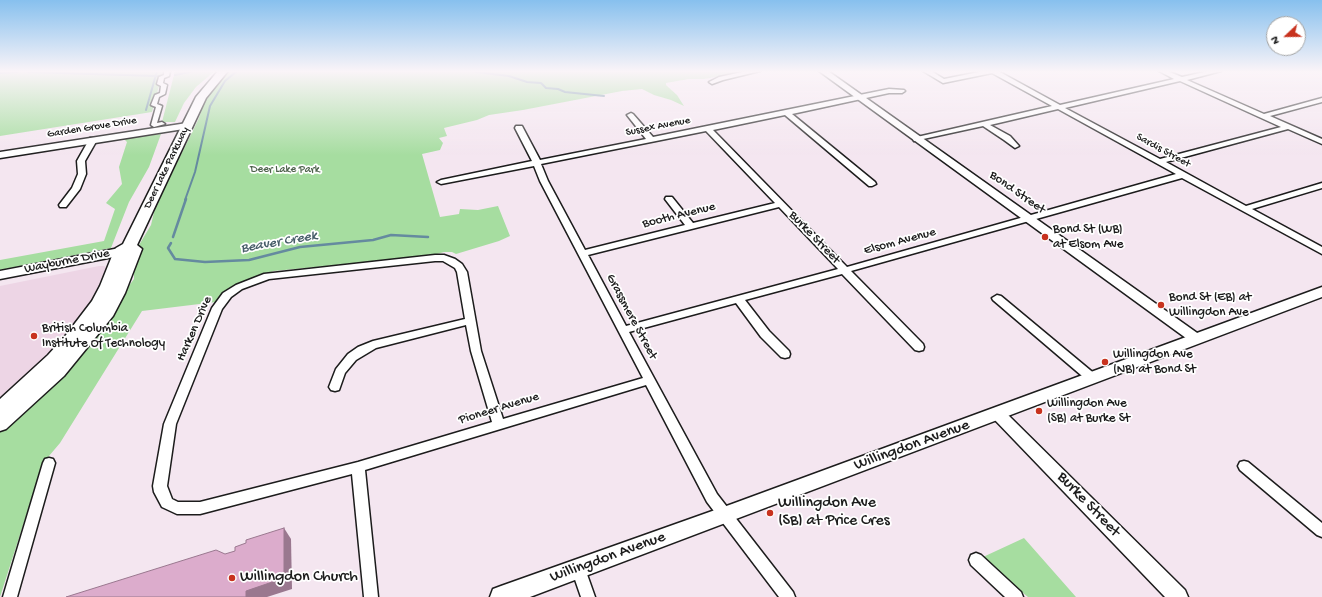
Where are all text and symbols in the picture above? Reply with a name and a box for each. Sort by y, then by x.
north arrow [1266,16,1306,56]
text: N [1269,35,1283,46]
street label: Garden Grove Drive [46,114,138,142]
street label: Sussex Avenue [625,114,691,140]
street label: Deer Lake Parkway [141,125,193,211]
street label: Sardis Street [1134,131,1192,171]
park label: Deer Lake Park [250,163,320,177]
street label: Bond Street [986,168,1048,218]
street label: Booth Avenue [641,199,717,233]
street label: Burke Street [785,208,843,268]
place label: Bond St (WB) at Elsom Ave [1053,222,1124,253]
street label: Elsom Avenue [862,225,938,259]
water label: Beaver Creek [240,228,318,258]
marker: Bond St (WB) at Elsom Ave [1040,232,1050,242]
street label: Wayburne Drive [23,246,111,278]
street label: Grassmere Street [602,272,660,362]
place label: Bond St (EB) at Willingdon Ave [1169,290,1251,321]
street label: Harken Drive [174,294,216,364]
marker: Bond St (EB) at Willingdon Ave [1156,300,1166,310]
place label: British Columbia Institute Of Technology [42,321,165,352]
marker: British Columbia Institute Of Technology [29,331,39,341]
place label: Willingdon Ave (NB) at Bond St [1113,347,1196,378]
marker: Willingdon Ave (NB) at Bond St [1100,357,1110,367]
street label: Pioneer Avenue [457,389,541,429]
place label: Willingdon Ave (SB) at Burke St [1047,396,1130,427]
marker: Willingdon Ave (SB) at Burke St [1034,406,1044,416]
street label: Willingdon Avenue [852,416,972,476]
street label: Burke Street [1052,468,1124,542]
place label: Willingdon Ave (SB) at Price Cres [778,494,890,532]
marker: Willingdon Ave (SB) at Price Cres [765,508,775,518]
street label: Willingdon Avenue [548,528,668,588]
place label: Willingdon Church [240,568,358,588]
marker: Willingdon Church [227,573,237,583]

